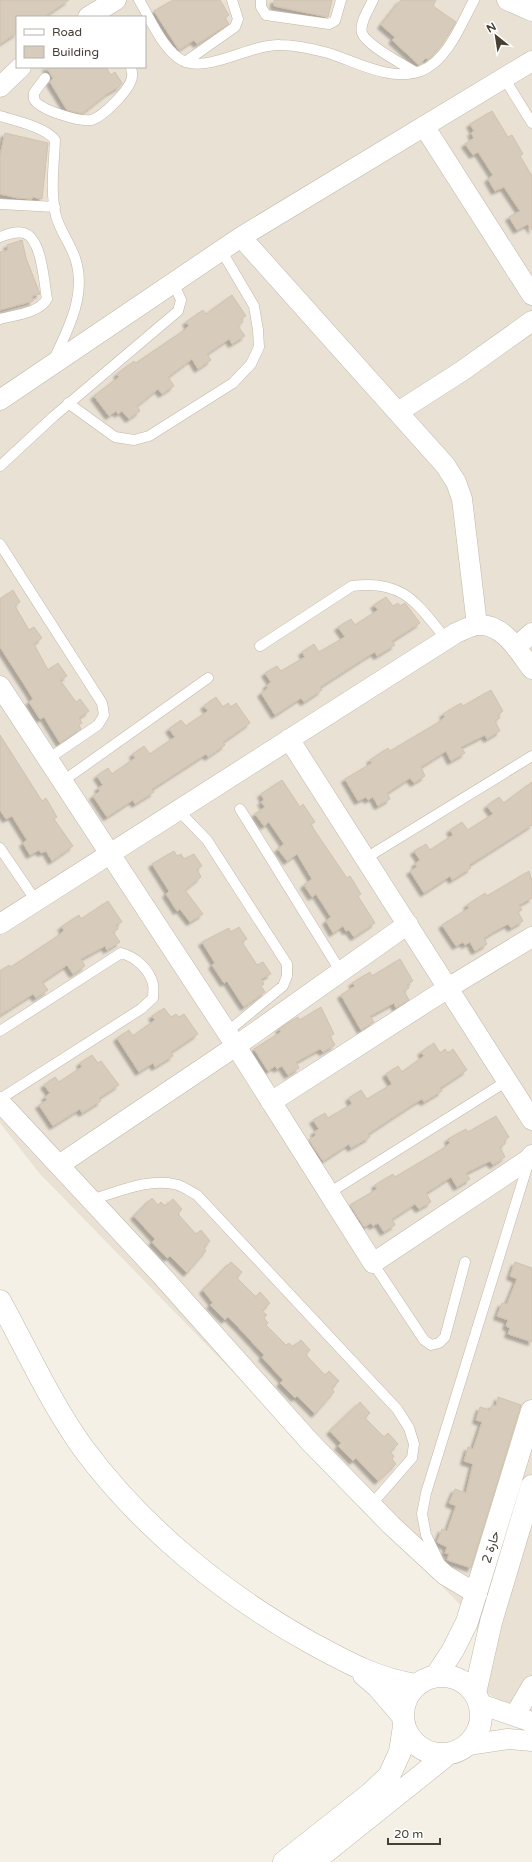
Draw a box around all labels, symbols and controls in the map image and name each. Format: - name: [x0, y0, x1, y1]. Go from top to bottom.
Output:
- legend: [16, 16, 146, 68]
- north arrow: [476, 16, 516, 56]
- text: N: [484, 20, 498, 36]
- text: Road: [52, 25, 82, 39]
- text: Building: [52, 45, 99, 59]
- street label: حارة 2: [479, 1529, 504, 1565]
- scale bar: [388, 1820, 440, 1846]
- text: 20 m: [394, 1827, 423, 1841]

